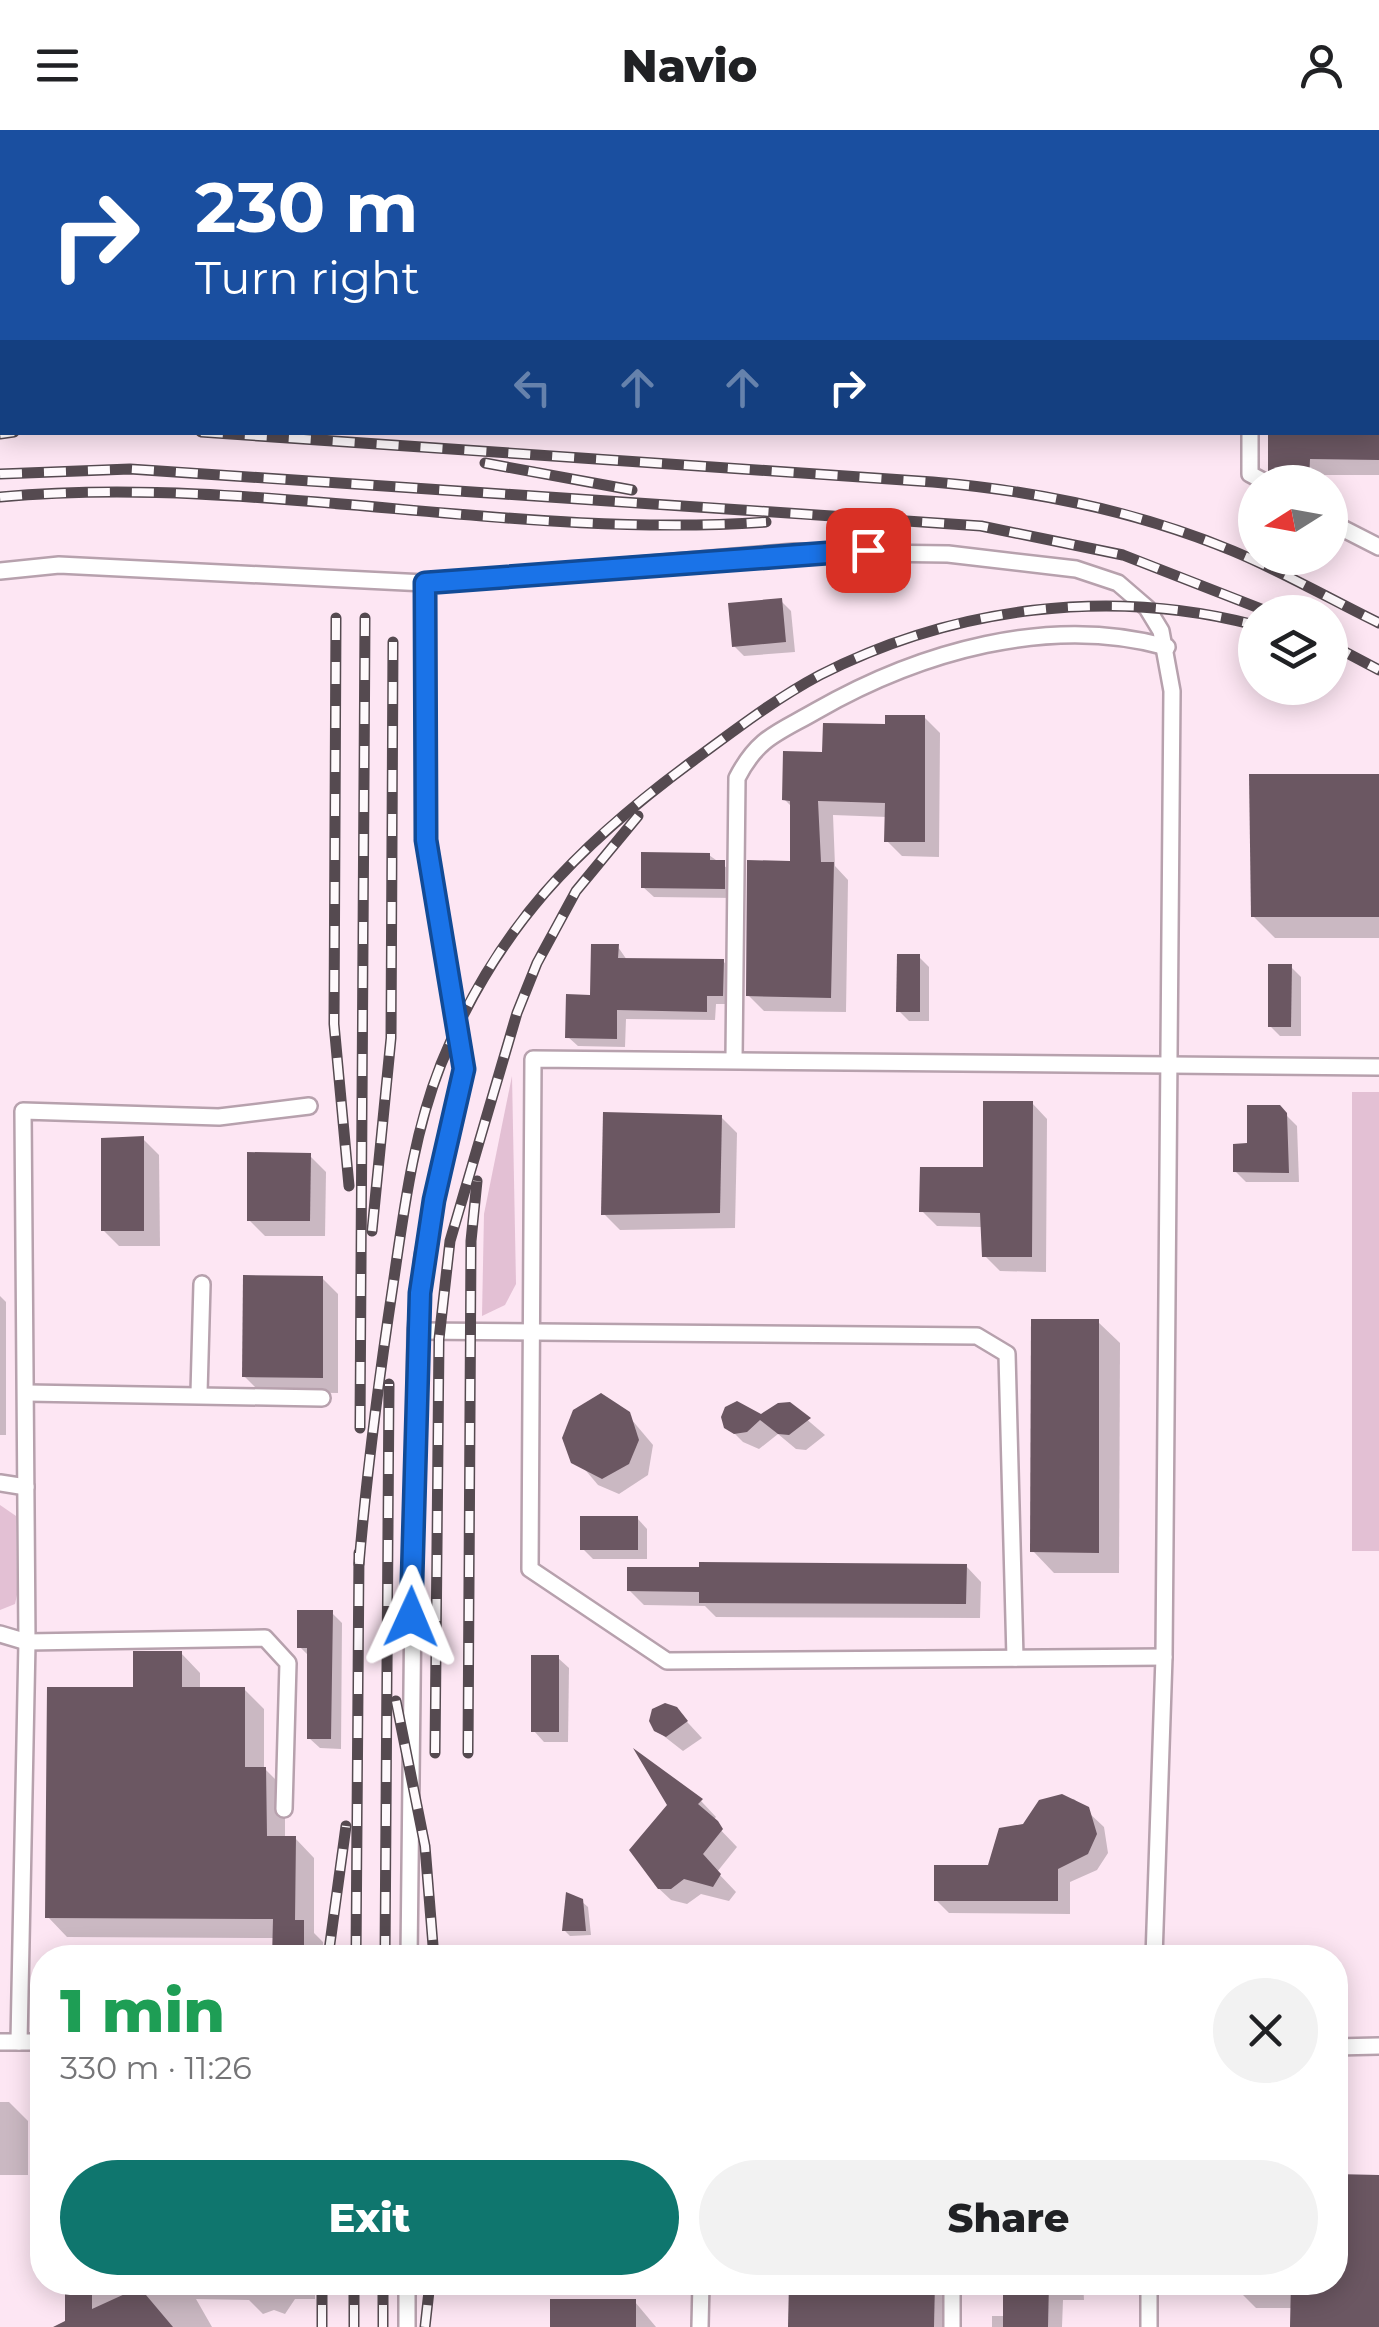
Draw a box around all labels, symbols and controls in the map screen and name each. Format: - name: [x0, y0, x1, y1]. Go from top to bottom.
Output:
- icon: menu: [30, 38, 85, 93]
- text: Navio: [621, 38, 758, 93]
- icon: person: [1294, 38, 1349, 93]
- text: 230 m: [195, 164, 419, 250]
- icon: right: [30, 170, 160, 300]
- text: Turn right: [195, 250, 420, 305]
- icon: left: [505, 360, 560, 415]
- icon: ahead: [610, 360, 665, 415]
- icon: ahead: [715, 360, 770, 415]
- icon: right: [820, 360, 875, 415]
- north arrow: [1238, 465, 1348, 575]
- map controls: [1238, 465, 1348, 705]
- pin: [826, 508, 911, 593]
- icon: arrive: [841, 523, 896, 578]
- button: layers: [1238, 595, 1348, 705]
- position arrow: [359, 1565, 463, 1669]
- text: 1 min: [60, 1974, 225, 2047]
- button: close: [1213, 1978, 1318, 2083]
- text: 330 m · 11:26: [60, 2048, 252, 2087]
- button: Exit: [60, 2160, 679, 2275]
- button: Share: [699, 2160, 1318, 2275]

